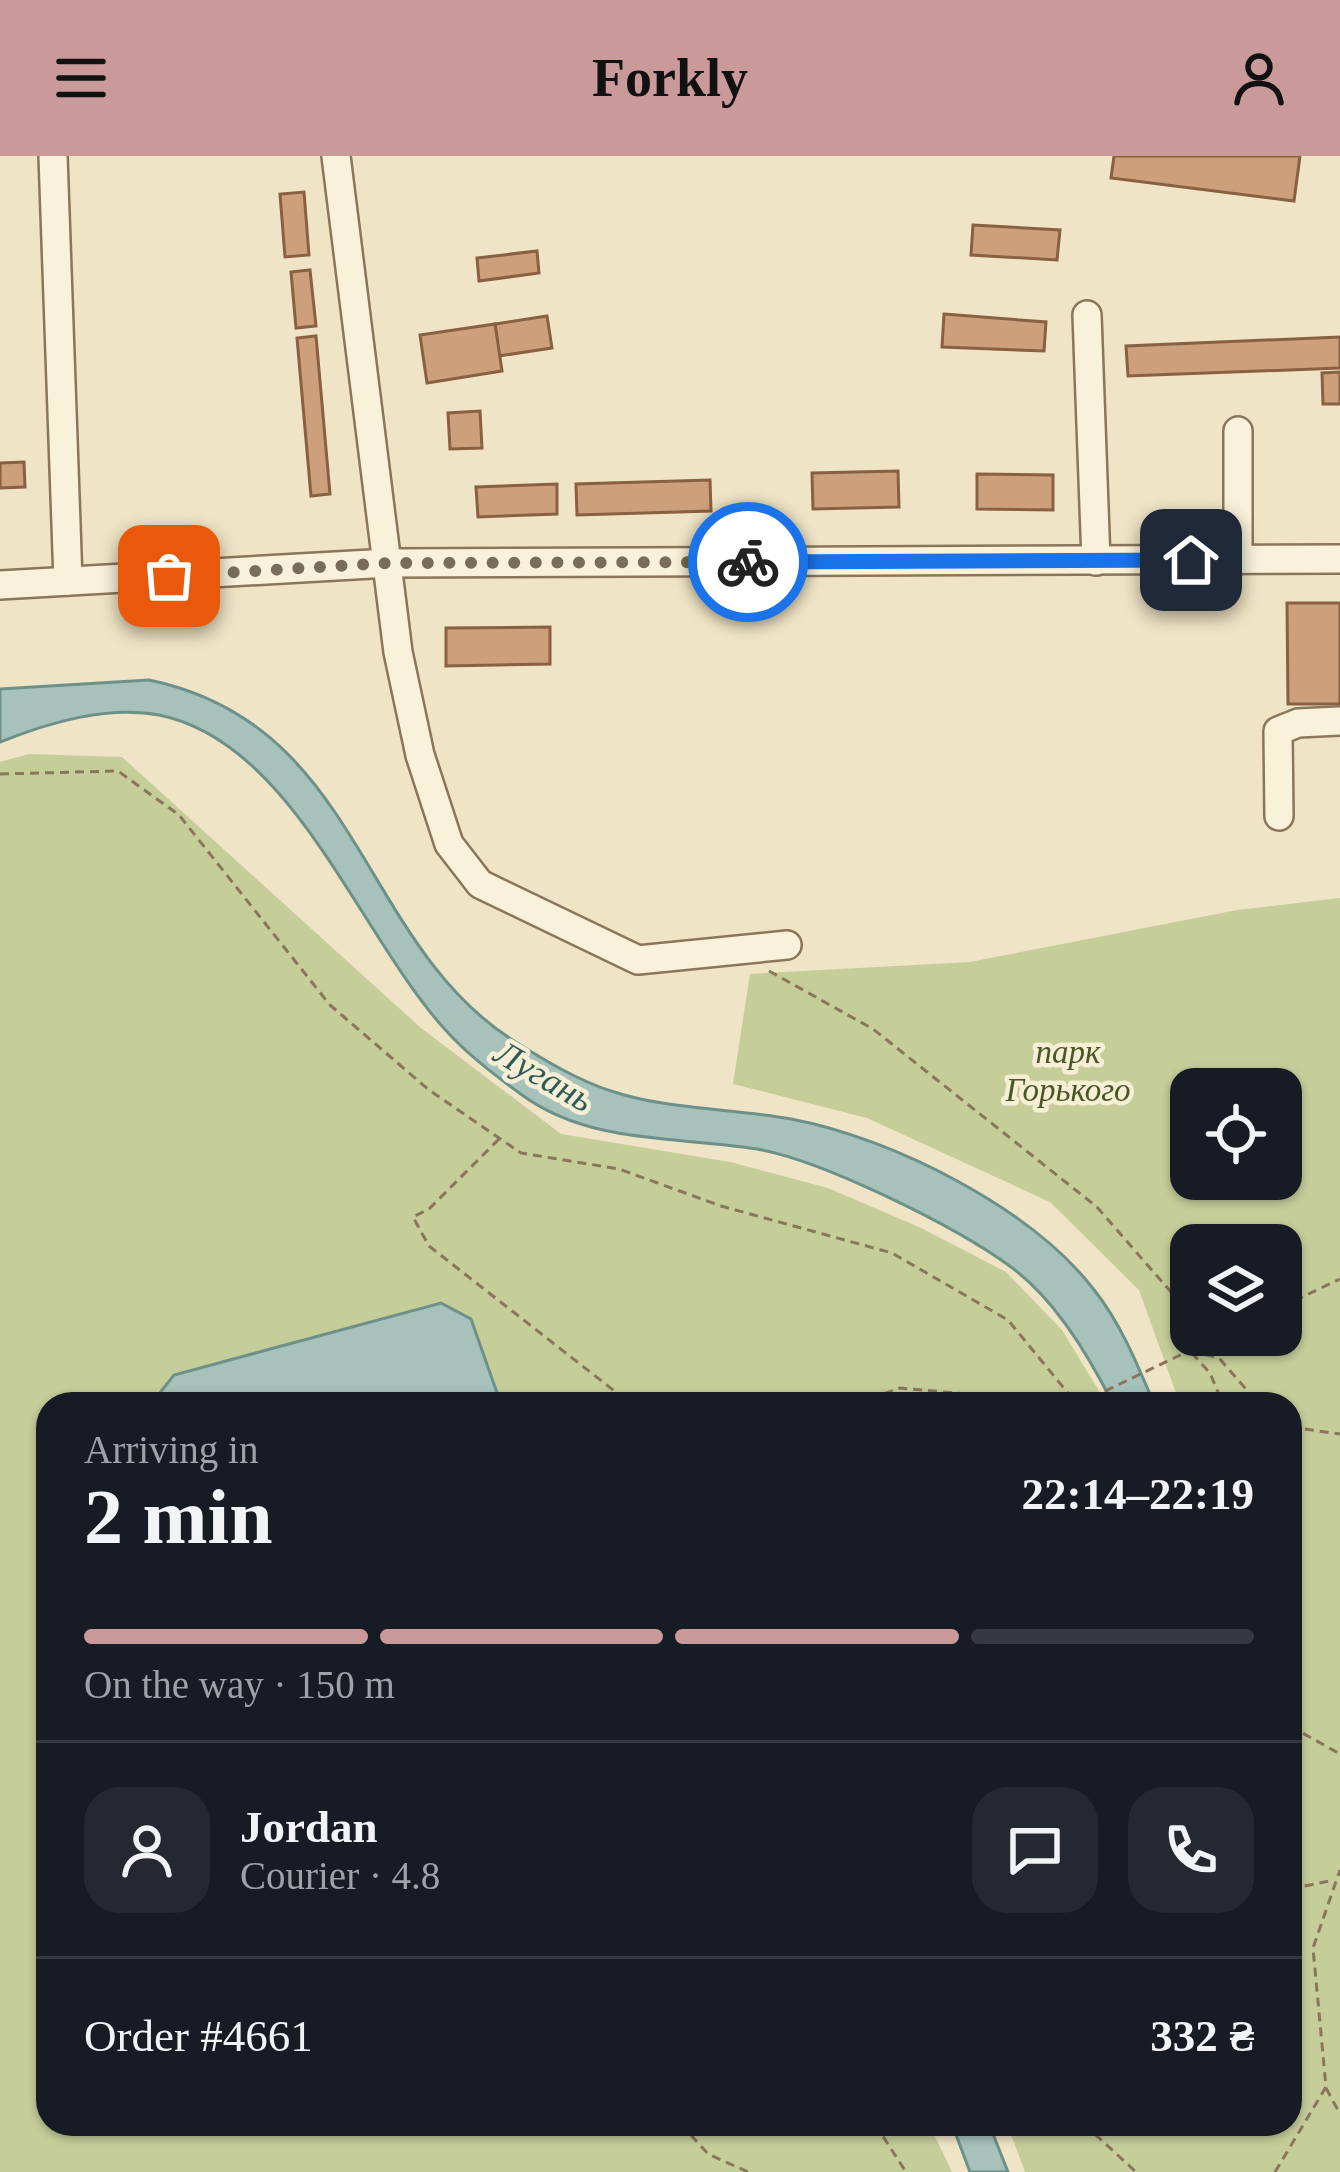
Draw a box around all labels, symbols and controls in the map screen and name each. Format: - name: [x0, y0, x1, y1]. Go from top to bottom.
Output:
- icon: menu: [48, 45, 114, 111]
- icon: person: [1226, 45, 1292, 111]
- text: Forkly: [592, 48, 748, 108]
- courier: [688, 502, 808, 622]
- pin: [1140, 509, 1242, 611]
- pin: [118, 525, 220, 627]
- icon: home: [1158, 527, 1224, 593]
- icon: bike: [715, 529, 781, 595]
- icon: bag: [136, 543, 202, 609]
- water label: Лугань: [487, 1032, 600, 1120]
- park label: парк Горького: [1004, 1034, 1131, 1108]
- map controls: [1170, 1068, 1302, 1356]
- button: locate: [1170, 1068, 1302, 1200]
- button: layers: [1170, 1224, 1302, 1356]
- text: Arriving in: [84, 1428, 258, 1471]
- text: 22:14–22:19: [1022, 1469, 1254, 1519]
- text: 2 min: [84, 1473, 273, 1560]
- text: On the way · 150 m: [84, 1663, 395, 1706]
- button: person: [84, 1787, 210, 1913]
- button: chat: [972, 1787, 1098, 1913]
- button: phone: [1128, 1787, 1254, 1913]
- text: Jordan: [240, 1802, 378, 1852]
- text: Courier · 4.8: [240, 1854, 440, 1897]
- text: Order #4661: [84, 2011, 313, 2061]
- text: 332 ₴: [1150, 2011, 1254, 2061]

